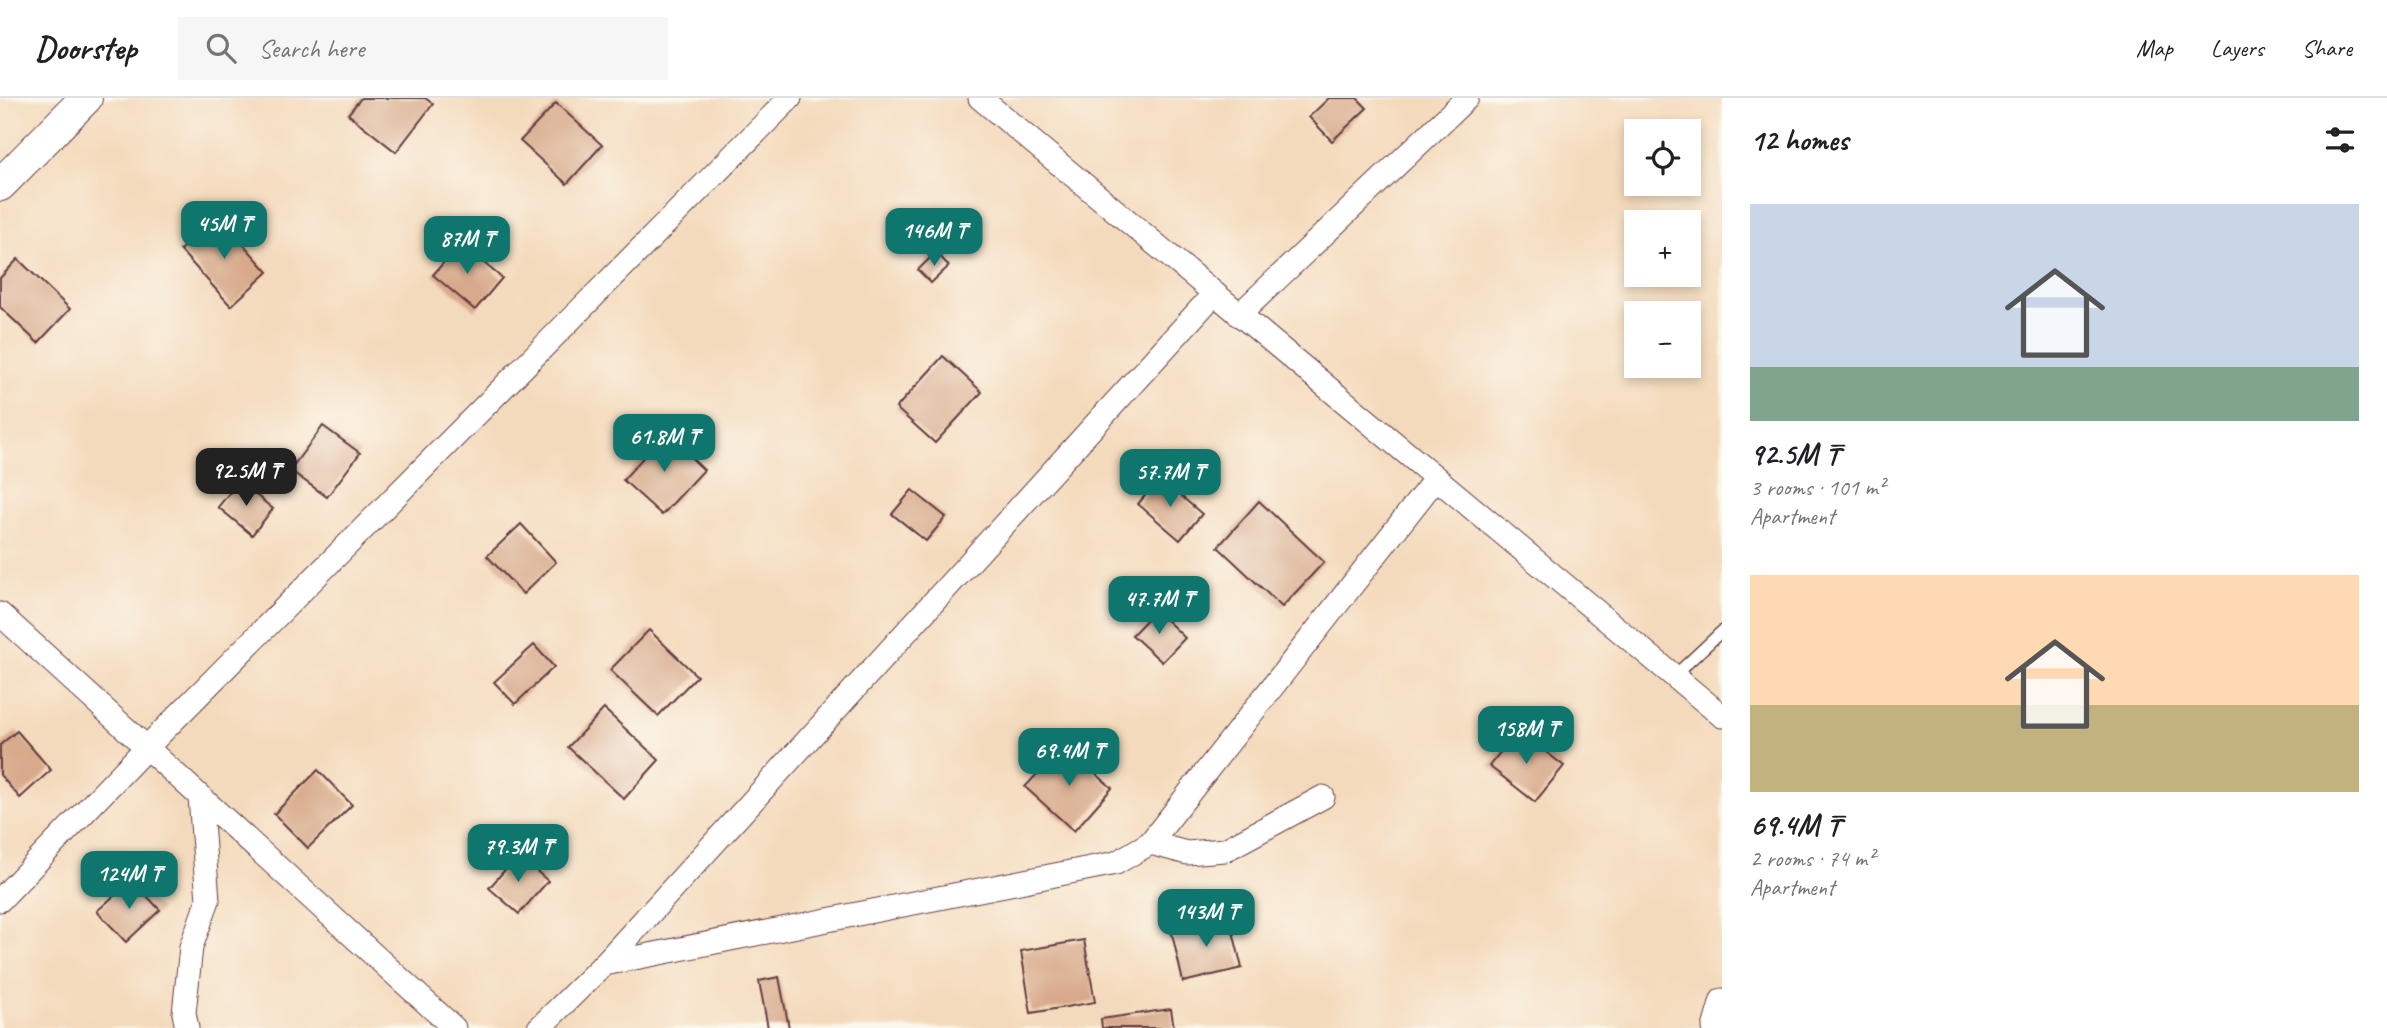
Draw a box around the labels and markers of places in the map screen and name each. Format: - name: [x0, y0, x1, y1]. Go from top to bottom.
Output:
- pin: 45M ₸: [175, 202, 273, 261]
- pin: 146M ₸: [877, 208, 991, 268]
- pin: 87M ₸: [418, 216, 516, 276]
- pin: 61.8M ₸: [599, 414, 729, 474]
- pin: 92.5M ₸: [181, 448, 311, 508]
- pin: 57.7M ₸: [1105, 450, 1235, 509]
- pin: 47.7M ₸: [1094, 576, 1224, 636]
- pin: 158M ₸: [1469, 706, 1583, 766]
- pin: 69.4M ₸: [1004, 728, 1134, 788]
- pin: 79.3M ₸: [453, 824, 583, 884]
- pin: 124M ₸: [72, 852, 186, 911]
- pin: 143M ₸: [1149, 890, 1263, 949]

